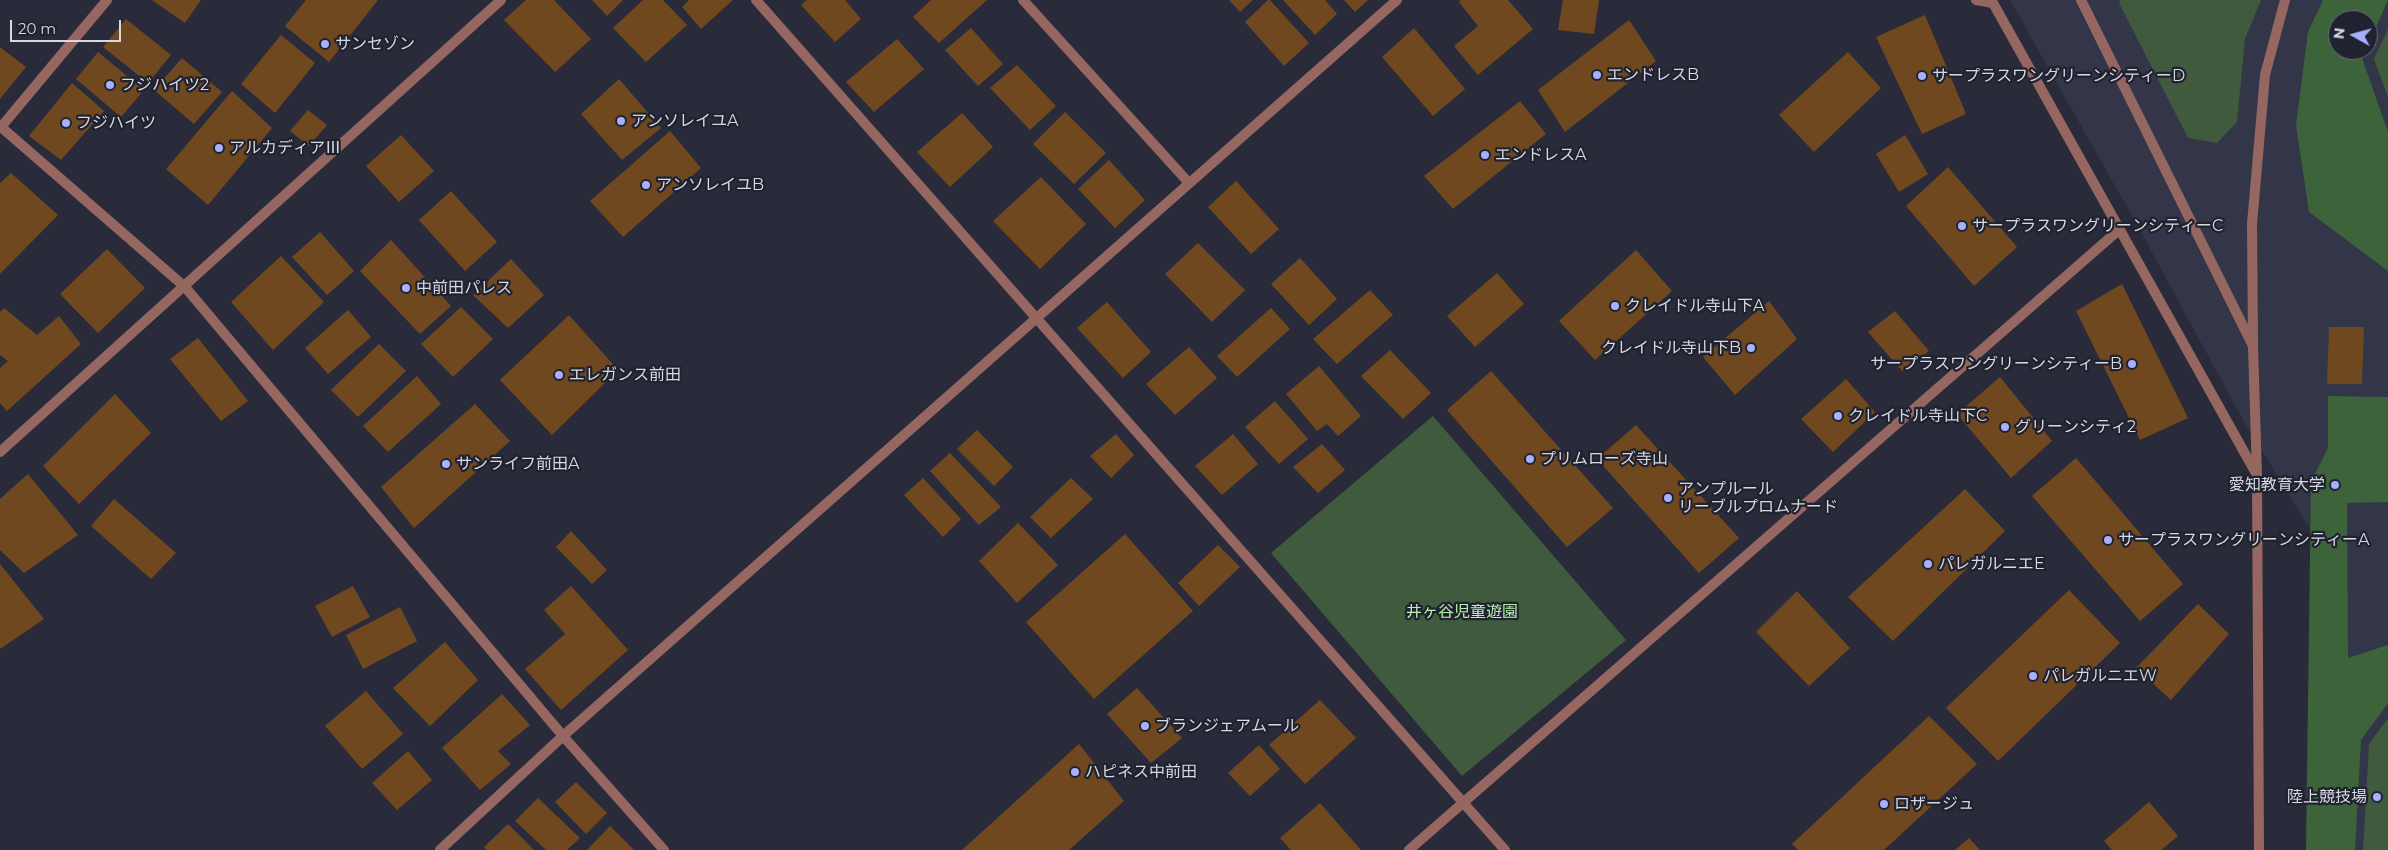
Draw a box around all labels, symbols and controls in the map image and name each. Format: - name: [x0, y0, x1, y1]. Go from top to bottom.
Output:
- scale bar: [12, 10, 124, 42]
- north arrow: [2328, 10, 2378, 60]
- text: 20 m: [18, 19, 56, 38]
- text: N: [2329, 27, 2349, 40]
- place label: サンセゾン: [335, 34, 415, 54]
- marker: サンセゾン: [319, 38, 331, 50]
- place label: エンドレスB: [1607, 65, 1699, 85]
- place label: サープラスワングリーンシティーD: [1932, 66, 2185, 86]
- marker: エンドレスB: [1591, 69, 1603, 81]
- marker: サープラスワングリーンシティーD: [1916, 70, 1928, 82]
- place label: フジハイツ2: [120, 75, 209, 95]
- marker: フジハイツ2: [104, 79, 116, 91]
- place label: アンソレイユA: [631, 111, 738, 131]
- place label: フジハイツ: [76, 113, 156, 133]
- marker: アンソレイユA: [615, 115, 627, 127]
- marker: フジハイツ: [60, 117, 72, 129]
- place label: アルカディアⅢ: [229, 138, 341, 158]
- marker: アルカディアⅢ: [213, 142, 225, 154]
- place label: エンドレスA: [1495, 145, 1586, 165]
- marker: エンドレスA: [1479, 149, 1491, 161]
- place label: アンソレイユB: [656, 175, 764, 195]
- marker: アンソレイユB: [640, 179, 652, 191]
- place label: サープラスワングリーンシティーC: [1972, 216, 2223, 236]
- marker: サープラスワングリーンシティーC: [1956, 220, 1968, 232]
- place label: 中前田パレス: [416, 278, 512, 298]
- marker: 中前田パレス: [400, 282, 412, 294]
- place label: クレイドル寺山下A: [1625, 296, 1764, 316]
- marker: クレイドル寺山下A: [1609, 300, 1621, 312]
- place label: クレイドル寺山下B: [1601, 338, 1741, 358]
- marker: クレイドル寺山下B: [1745, 342, 1757, 354]
- place label: サープラスワングリーンシティーB: [1870, 354, 2122, 374]
- marker: サープラスワングリーンシティーB: [2126, 358, 2138, 370]
- place label: エレガンス前田: [569, 365, 681, 385]
- marker: エレガンス前田: [553, 369, 565, 381]
- place label: クレイドル寺山下C: [1848, 406, 1987, 426]
- marker: クレイドル寺山下C: [1832, 410, 1844, 422]
- place label: グリーンシティ2: [2015, 417, 2136, 437]
- marker: グリーンシティ2: [1999, 421, 2011, 433]
- place label: プリムローズ寺山: [1540, 449, 1668, 469]
- marker: プリムローズ寺山: [1524, 453, 1536, 465]
- place label: サンライフ前田A: [456, 454, 579, 474]
- marker: サンライフ前田A: [440, 458, 452, 470]
- place label: 愛知教育大学: [2229, 475, 2325, 495]
- place label: アンプルール リーブルプロムナード: [1678, 479, 1838, 517]
- marker: 愛知教育大学: [2329, 479, 2341, 491]
- marker: アンプルール リーブルプロムナード: [1662, 492, 1674, 504]
- place label: サープラスワングリーンシティーA: [2118, 530, 2369, 550]
- marker: サープラスワングリーンシティーA: [2102, 534, 2114, 546]
- place label: パレガルニエE: [1938, 554, 2045, 574]
- marker: パレガルニエE: [1922, 558, 1934, 570]
- park label: 井ヶ谷児童遊園: [1406, 602, 1518, 622]
- place label: パレガルニエW: [2043, 666, 2157, 686]
- marker: パレガルニエW: [2027, 670, 2039, 682]
- place label: ブランジェアムール: [1155, 716, 1299, 736]
- marker: ブランジェアムール: [1139, 720, 1151, 732]
- place label: ハピネス中前田: [1085, 762, 1197, 782]
- marker: ハピネス中前田: [1069, 766, 1081, 778]
- place label: 陸上競技場: [2287, 787, 2367, 807]
- marker: 陸上競技場: [2371, 791, 2383, 803]
- place label: ロザージュ: [1894, 794, 1974, 814]
- marker: ロザージュ: [1878, 798, 1890, 810]

